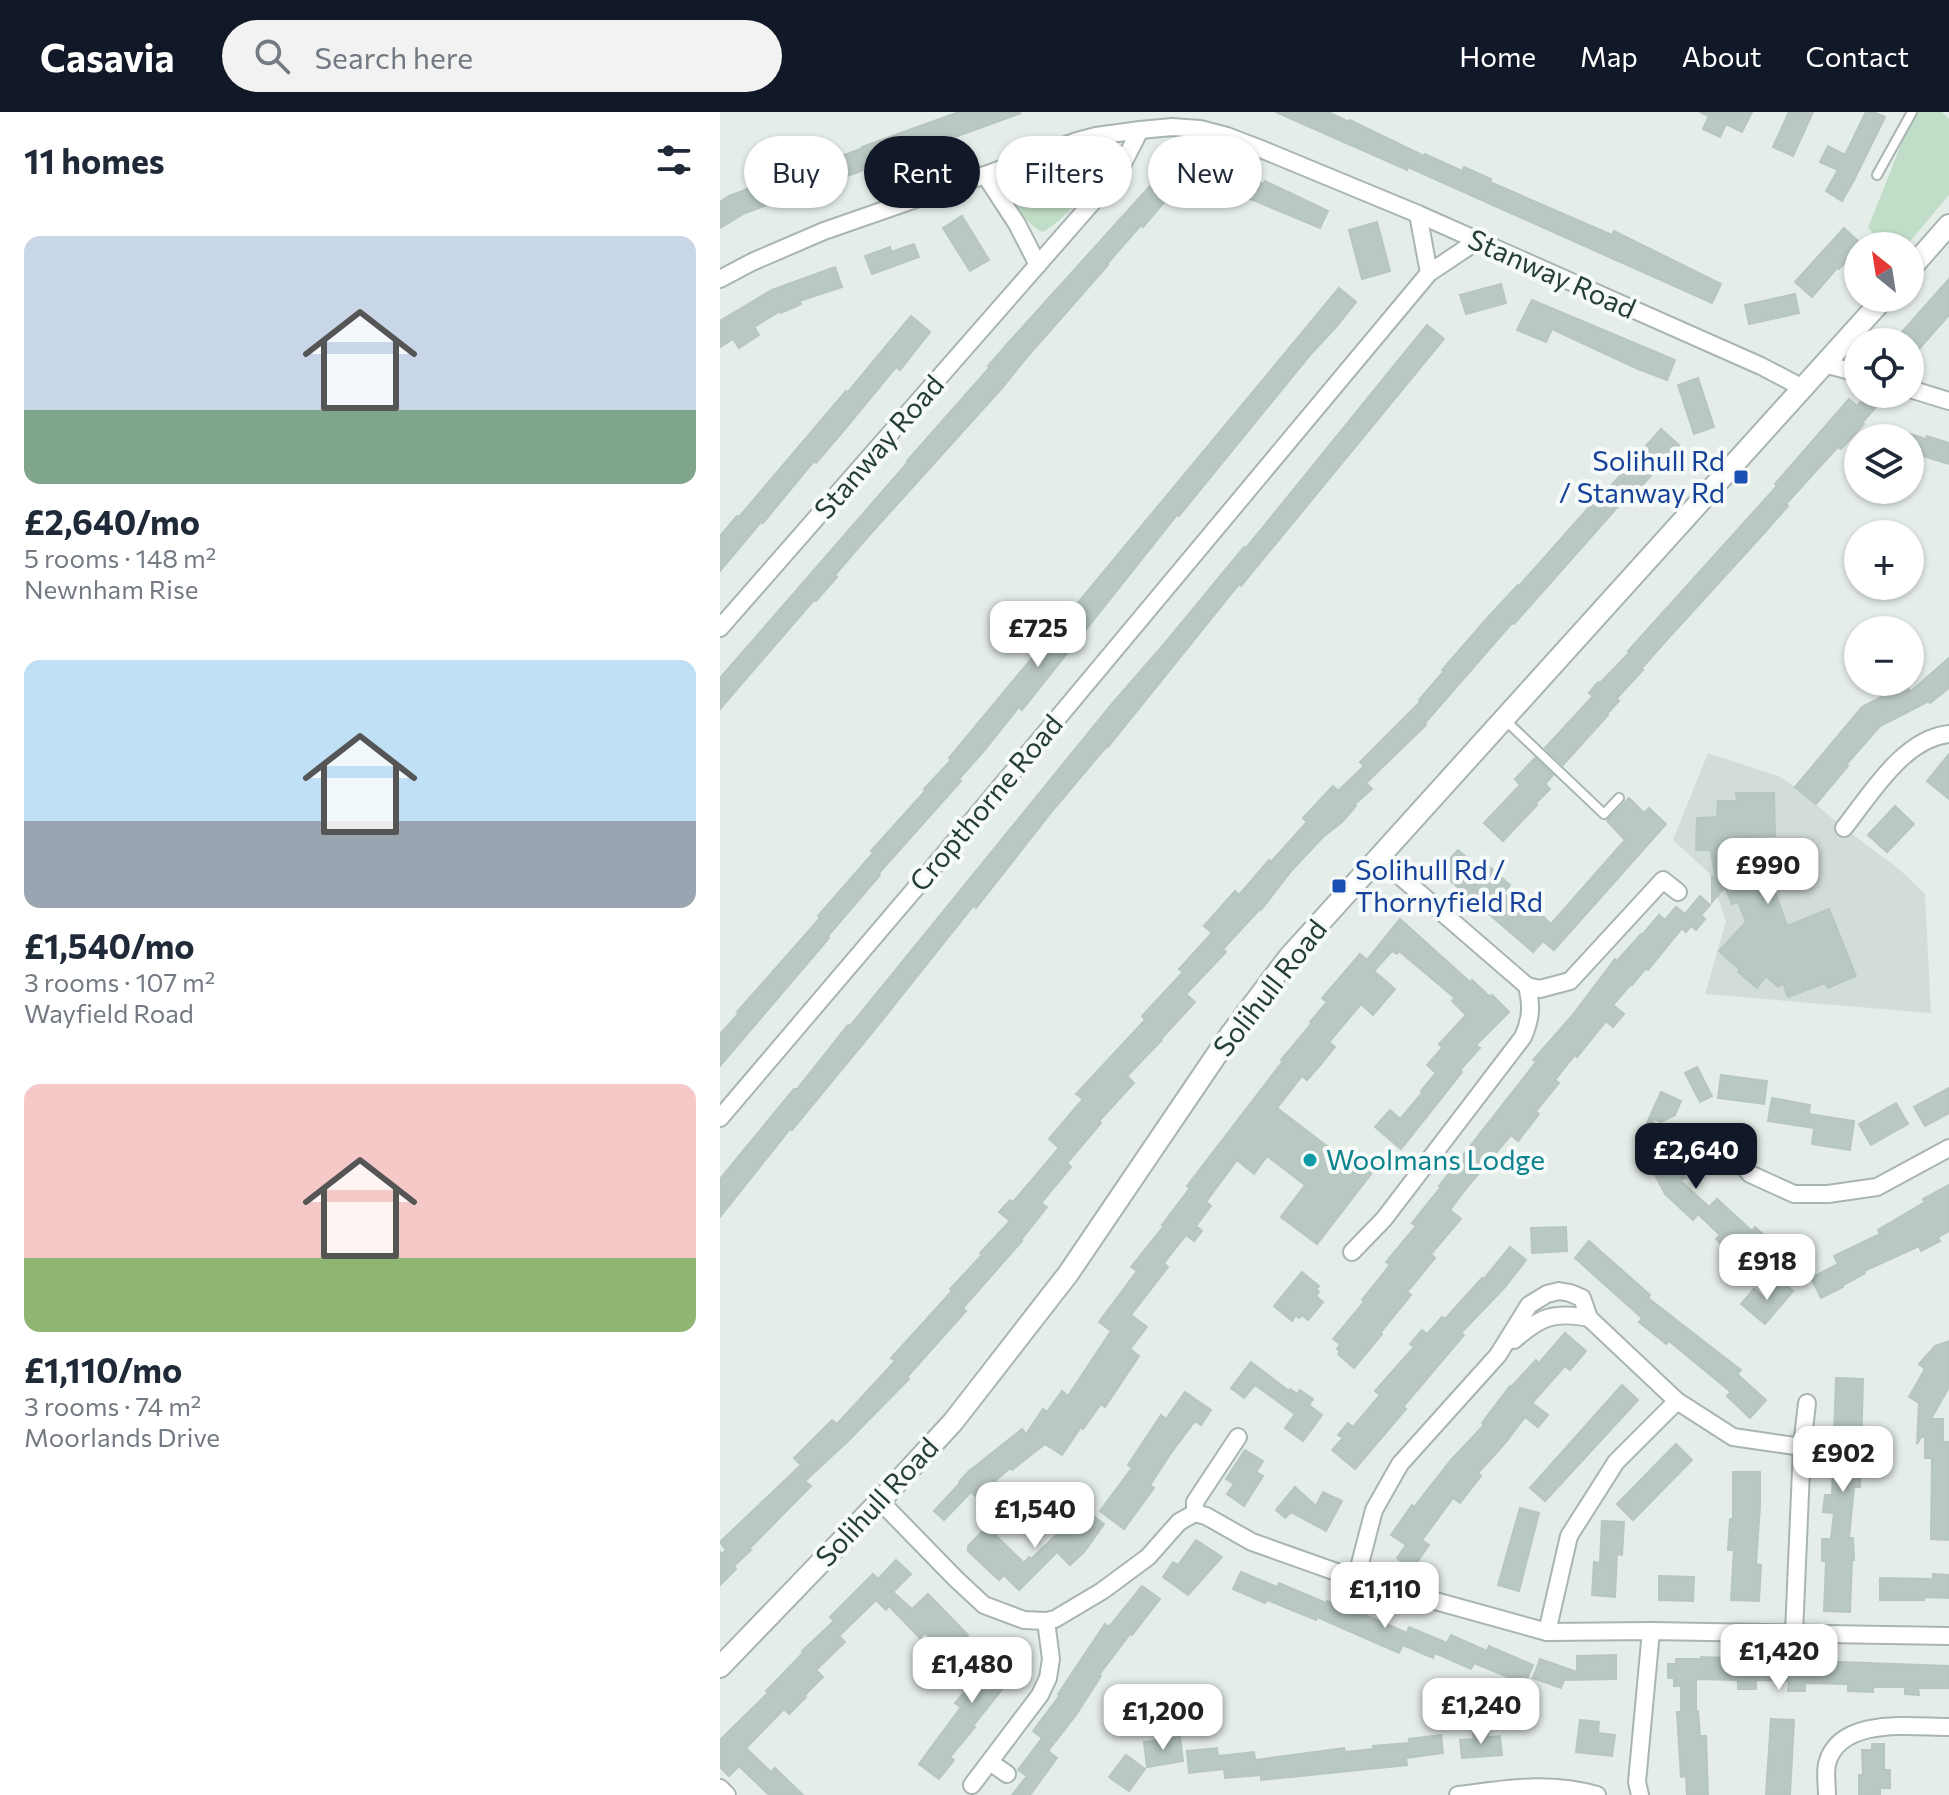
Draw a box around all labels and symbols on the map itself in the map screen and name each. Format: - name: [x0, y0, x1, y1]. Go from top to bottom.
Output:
- street label: Stanway Road: [1463, 221, 1641, 325]
- north arrow: [1844, 232, 1924, 312]
- street label: Stanway Road: [806, 367, 950, 525]
- place label: Solihull Rd / Stanway Rd: [1559, 443, 1725, 509]
- marker: Solihull Rd / Stanway Rd: [1732, 468, 1750, 486]
- pin: £725: [991, 601, 1085, 669]
- street label: Cropthorne Road: [902, 707, 1069, 898]
- pin: £990: [1721, 838, 1815, 906]
- place label: Solihull Rd / Thornyfield Rd: [1355, 852, 1543, 918]
- marker: Solihull Rd / Thornyfield Rd: [1330, 877, 1348, 895]
- street label: Solihull Road: [1205, 912, 1333, 1063]
- pin: £2,640: [1631, 1123, 1761, 1191]
- place label: Woolmans Lodge: [1326, 1142, 1545, 1176]
- marker: Woolmans Lodge: [1301, 1151, 1319, 1169]
- pin: £918: [1720, 1234, 1814, 1302]
- pin: £902: [1796, 1426, 1890, 1494]
- street label: Solihull Road: [808, 1430, 945, 1573]
- pin: £1,540: [970, 1482, 1100, 1550]
- pin: £1,110: [1320, 1562, 1450, 1630]
- pin: £1,420: [1714, 1624, 1844, 1692]
- pin: £1,480: [907, 1637, 1037, 1705]
- pin: £1,240: [1416, 1678, 1546, 1746]
- pin: £1,200: [1098, 1684, 1228, 1752]

